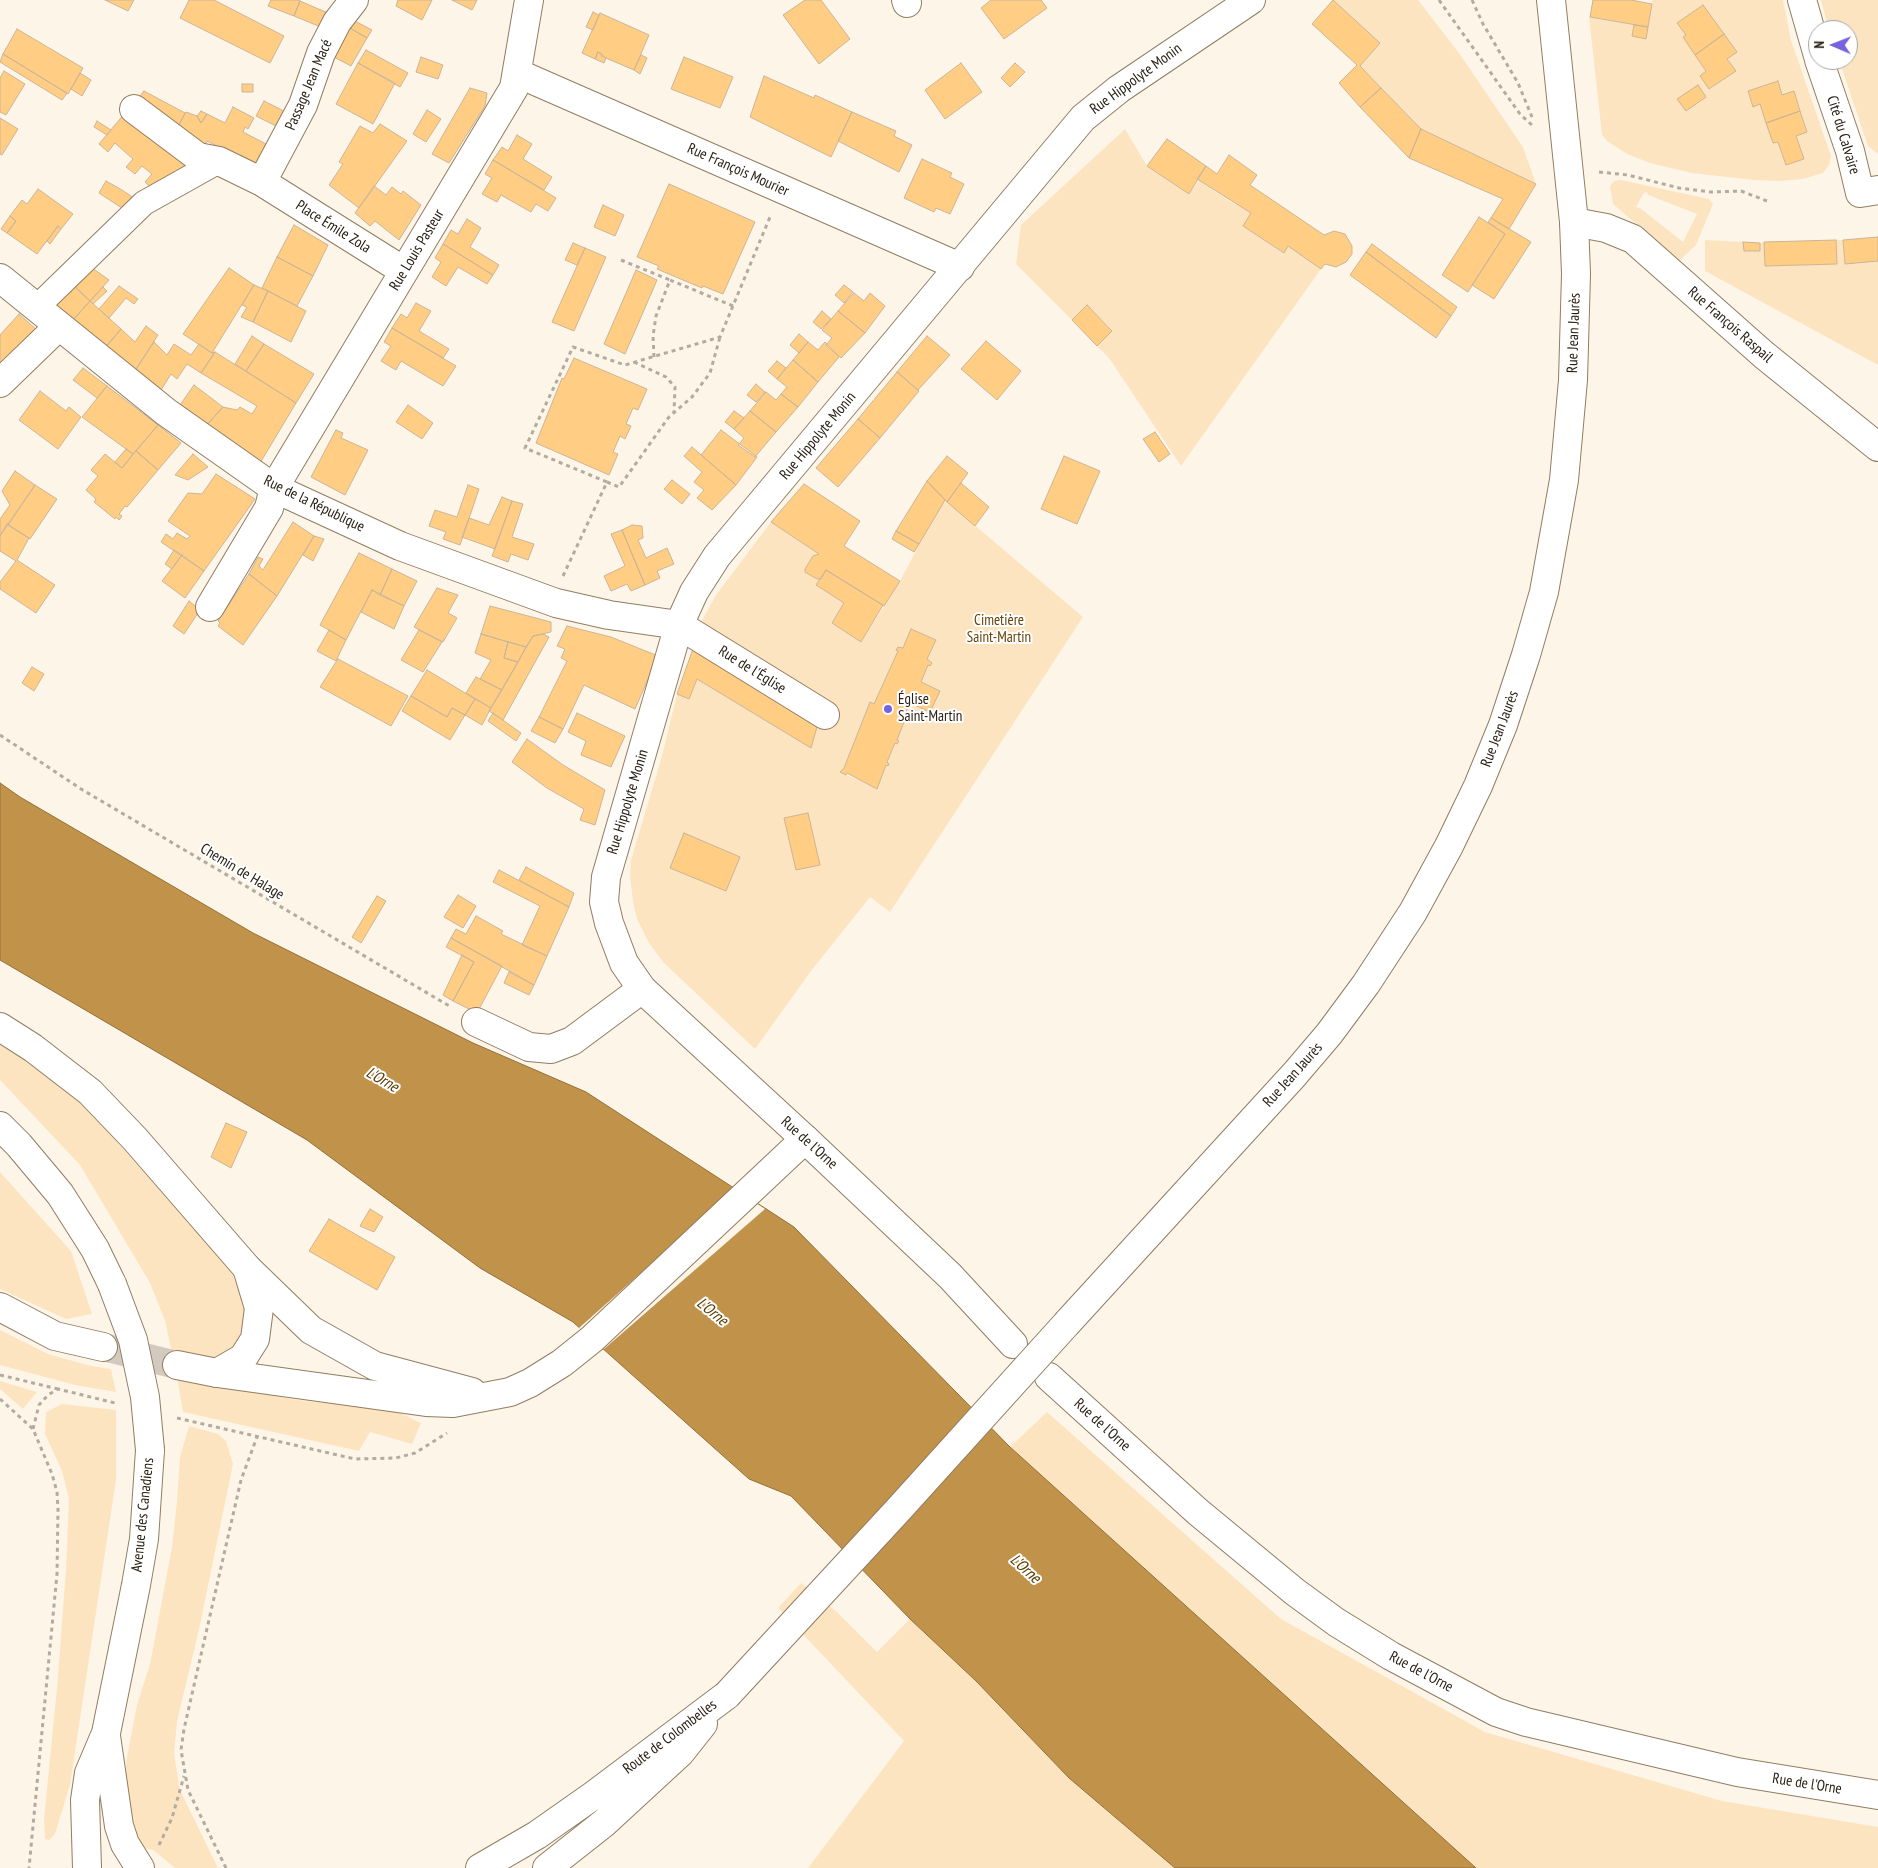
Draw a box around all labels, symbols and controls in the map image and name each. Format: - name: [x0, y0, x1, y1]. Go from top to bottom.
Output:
- north arrow: [1808, 20, 1858, 70]
- street label: Passage Jean Macé: [282, 37, 336, 133]
- street label: Rue Hippolyte Monin: [1087, 40, 1185, 118]
- text: N: [1810, 41, 1828, 49]
- street label: Cité du Calvaire: [1823, 94, 1863, 176]
- street label: Rue François Mourier: [684, 140, 792, 200]
- street label: Place Émile Zola: [292, 197, 374, 257]
- street label: Rue Louis Pasteur: [386, 206, 448, 294]
- street label: Rue François Raspail: [1684, 283, 1776, 367]
- street label: Rue Jean Jaurès: [1564, 293, 1584, 373]
- street label: Rue Hippolyte Monin: [776, 389, 860, 483]
- street label: Rue de la République: [261, 472, 367, 536]
- park label: Cimetière Saint-Martin: [967, 612, 1031, 647]
- street label: Rue de l'Église: [715, 642, 789, 698]
- street label: Rue Jean Jaurès: [1477, 688, 1523, 770]
- place label: Église Saint-Martin: [898, 691, 962, 726]
- marker: Église Saint-Martin: [882, 703, 894, 715]
- street label: Rue Hippolyte Monin: [603, 747, 653, 857]
- street label: Chemin de Halage: [197, 840, 287, 904]
- street label: Rue Jean Jaurès: [1259, 1039, 1327, 1111]
- water label: L'Orne: [362, 1063, 402, 1097]
- street label: Rue de l'Orne: [777, 1113, 841, 1173]
- water label: L'Orne: [693, 1294, 731, 1330]
- street label: Rue de l'Orne: [1070, 1395, 1134, 1455]
- street label: Avenue des Canadiens: [128, 1457, 158, 1573]
- water label: L'Orne: [1006, 1550, 1044, 1588]
- street label: Rue de l'Orne: [1386, 1648, 1456, 1696]
- street label: Route de Colombelles: [620, 1696, 720, 1778]
- street label: Rue de l'Orne: [1771, 1770, 1843, 1798]

